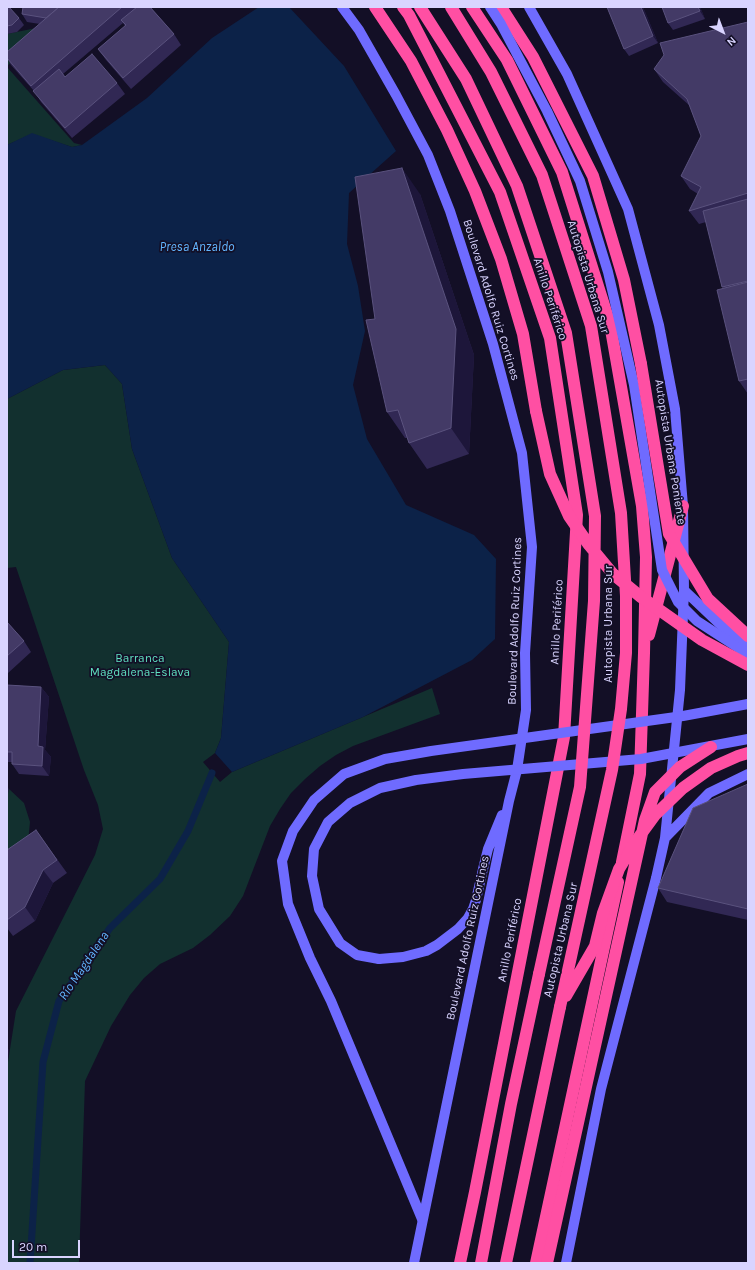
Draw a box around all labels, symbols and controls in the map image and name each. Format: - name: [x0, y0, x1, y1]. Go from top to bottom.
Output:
- north arrow: [703, 12, 743, 52]
- text: N: [724, 34, 739, 49]
- street label: Boulevard Adolfo Ruiz Cortines: [460, 218, 522, 382]
- street label: Autopista Urbana Sur: [564, 219, 612, 335]
- water label: Presa Anzaldo: [160, 239, 234, 255]
- street label: Anillo Periférico: [530, 256, 570, 342]
- street label: Autopista Urbana Poniente: [651, 378, 689, 526]
- street label: Boulevard Adolfo Ruiz Cortines: [505, 537, 525, 705]
- street label: Autopista Urbana Sur: [602, 565, 616, 683]
- street label: Anillo Periférico: [548, 579, 566, 665]
- park label: Barranca Magdalena-Eslava: [90, 652, 190, 680]
- street label: Boulevard Adolfo Ruiz Cortines: [443, 854, 493, 1022]
- street label: Autopista Urbana Sur: [541, 881, 581, 999]
- street label: Anillo Periférico: [495, 897, 525, 983]
- water label: Río Magdalena: [55, 929, 113, 1003]
- scale bar: [14, 1232, 82, 1258]
- text: 20 m: [19, 1240, 47, 1254]

